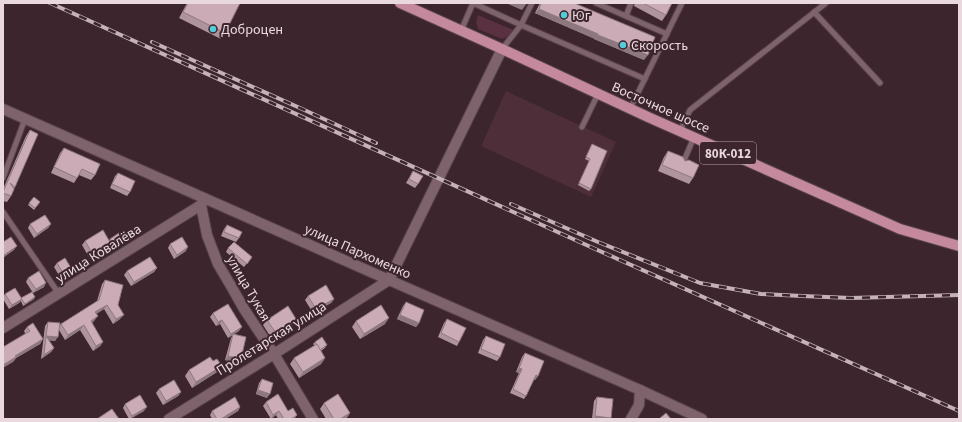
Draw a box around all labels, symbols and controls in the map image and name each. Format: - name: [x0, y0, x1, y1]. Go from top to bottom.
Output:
- place label: Юг: [572, 6, 591, 26]
- marker: Юг: [559, 10, 569, 20]
- place label: Доброцен: [221, 20, 283, 40]
- marker: Доброцен: [208, 24, 218, 34]
- place label: Скорость: [631, 36, 688, 56]
- marker: Скорость: [618, 40, 628, 50]
- street label: Восточное шоссе: [608, 77, 713, 139]
- road number: 80К-012: [700, 142, 756, 164]
- street label: улица Ковалёва: [52, 219, 145, 288]
- street label: улица Пархоменко: [301, 219, 414, 284]
- street label: улица Тукая: [221, 251, 275, 326]
- street label: Пролетарская улица: [213, 297, 330, 381]

